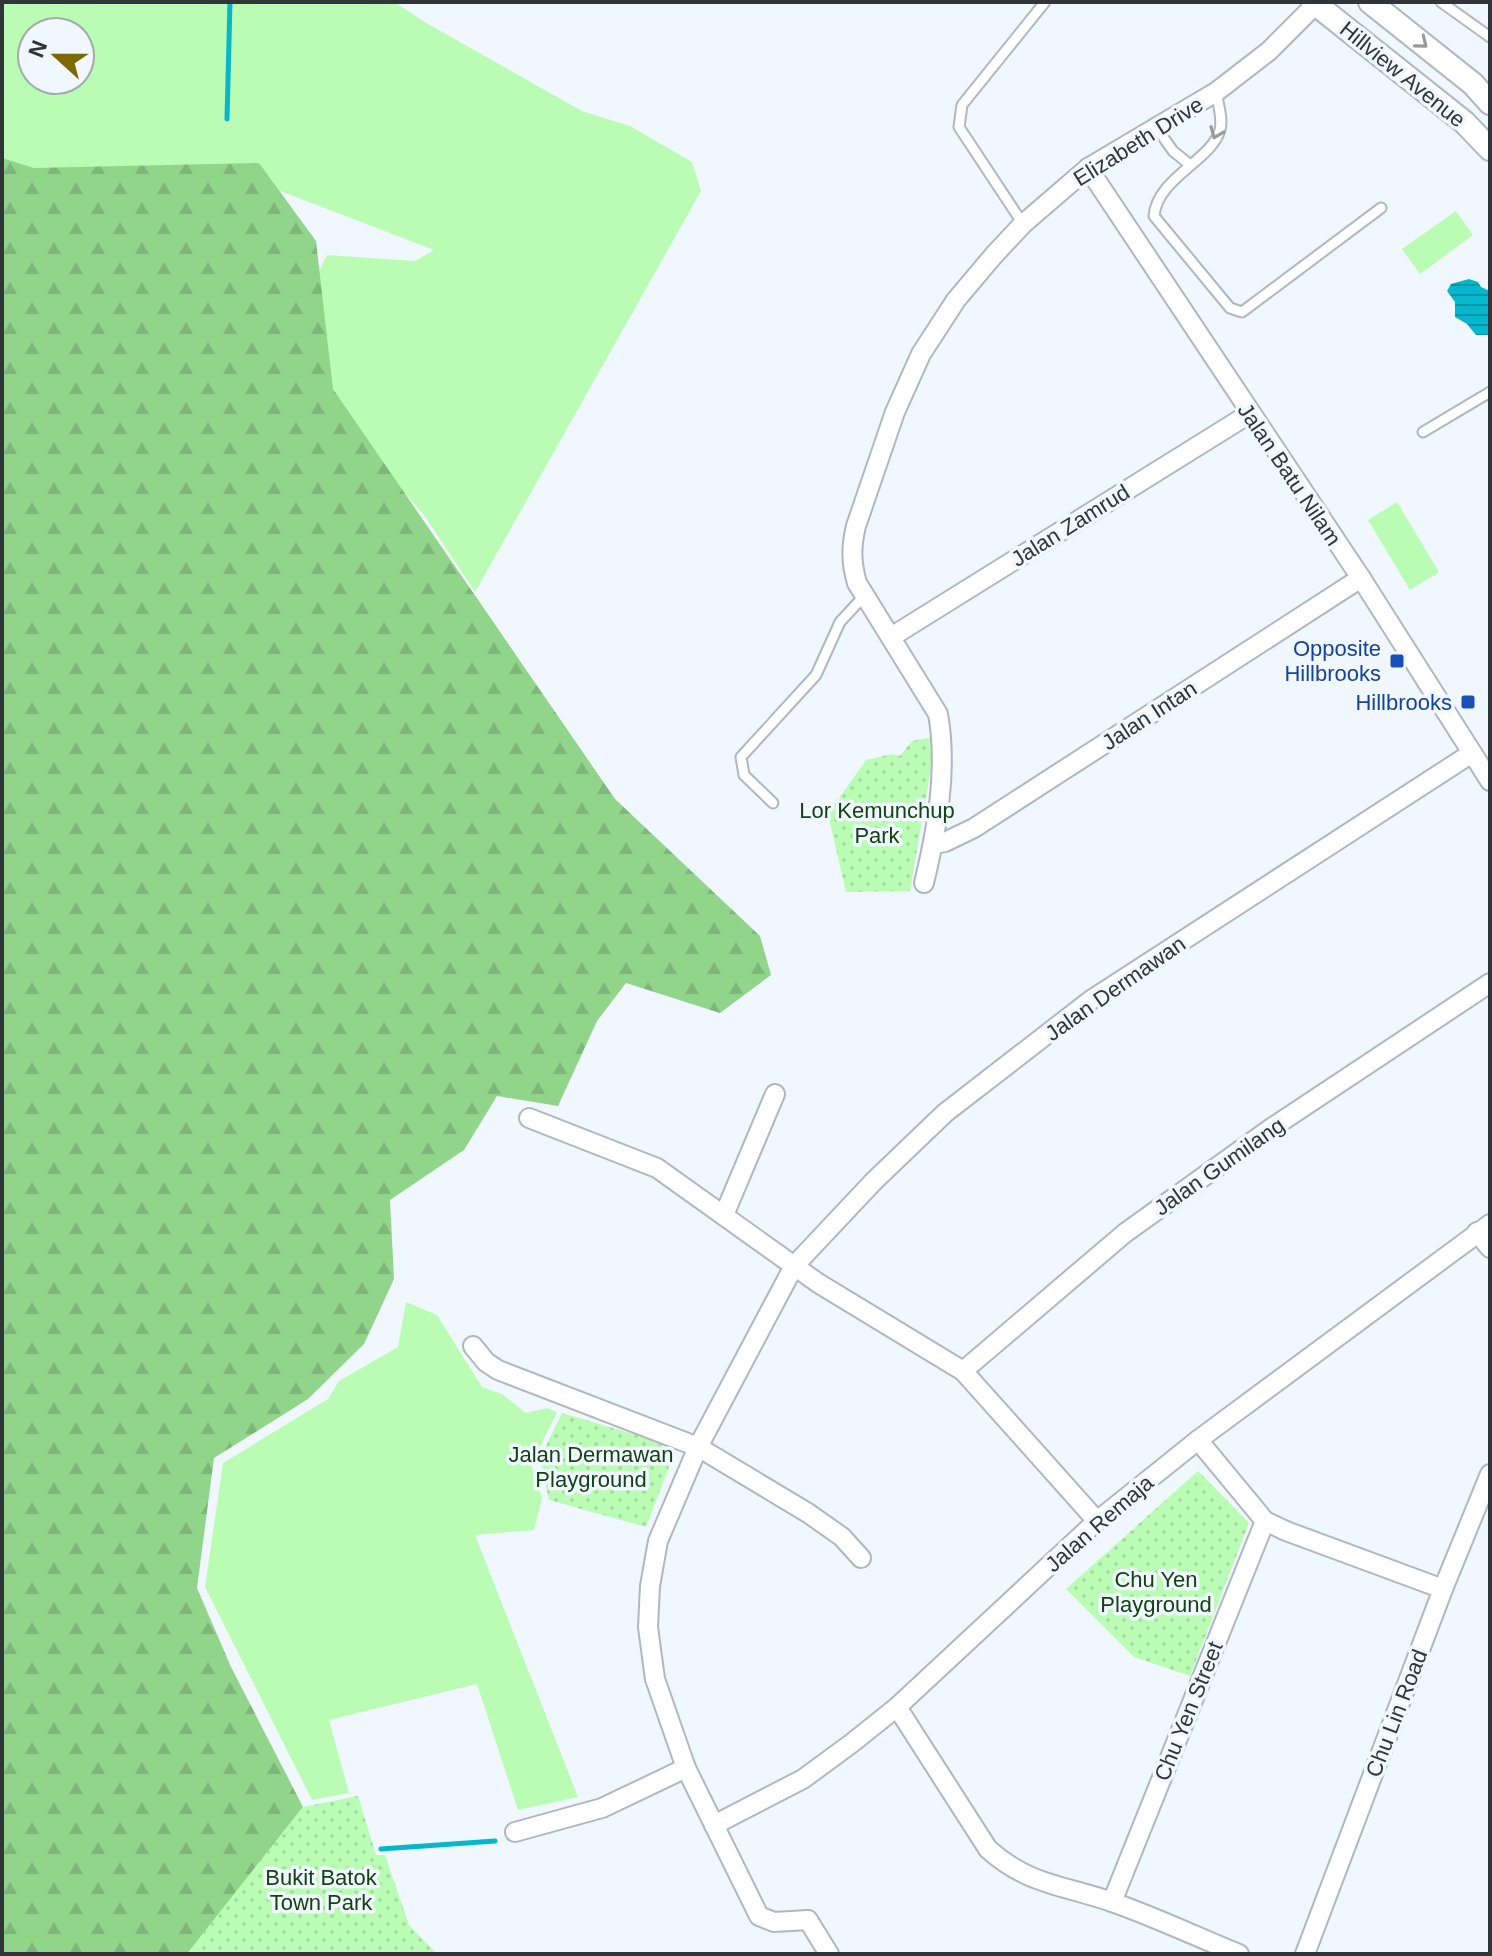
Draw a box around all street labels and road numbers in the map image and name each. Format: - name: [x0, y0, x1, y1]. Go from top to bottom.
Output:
- street label: Hillview Avenue: [1335, 16, 1470, 132]
- street label: Elizabeth Drive: [1069, 92, 1208, 191]
- street label: Jalan Batu Nilam: [1233, 398, 1346, 550]
- street label: Jalan Zamrud: [1007, 479, 1134, 572]
- street label: Jalan Intan: [1097, 676, 1201, 755]
- street label: Jalan Dermawan: [1041, 931, 1190, 1046]
- street label: Jalan Gumilang: [1150, 1112, 1289, 1220]
- street label: Jalan Remaja: [1040, 1469, 1159, 1577]
- street label: Chu Yen Street: [1149, 1638, 1228, 1784]
- street label: Chu Lin Road: [1361, 1646, 1432, 1780]

